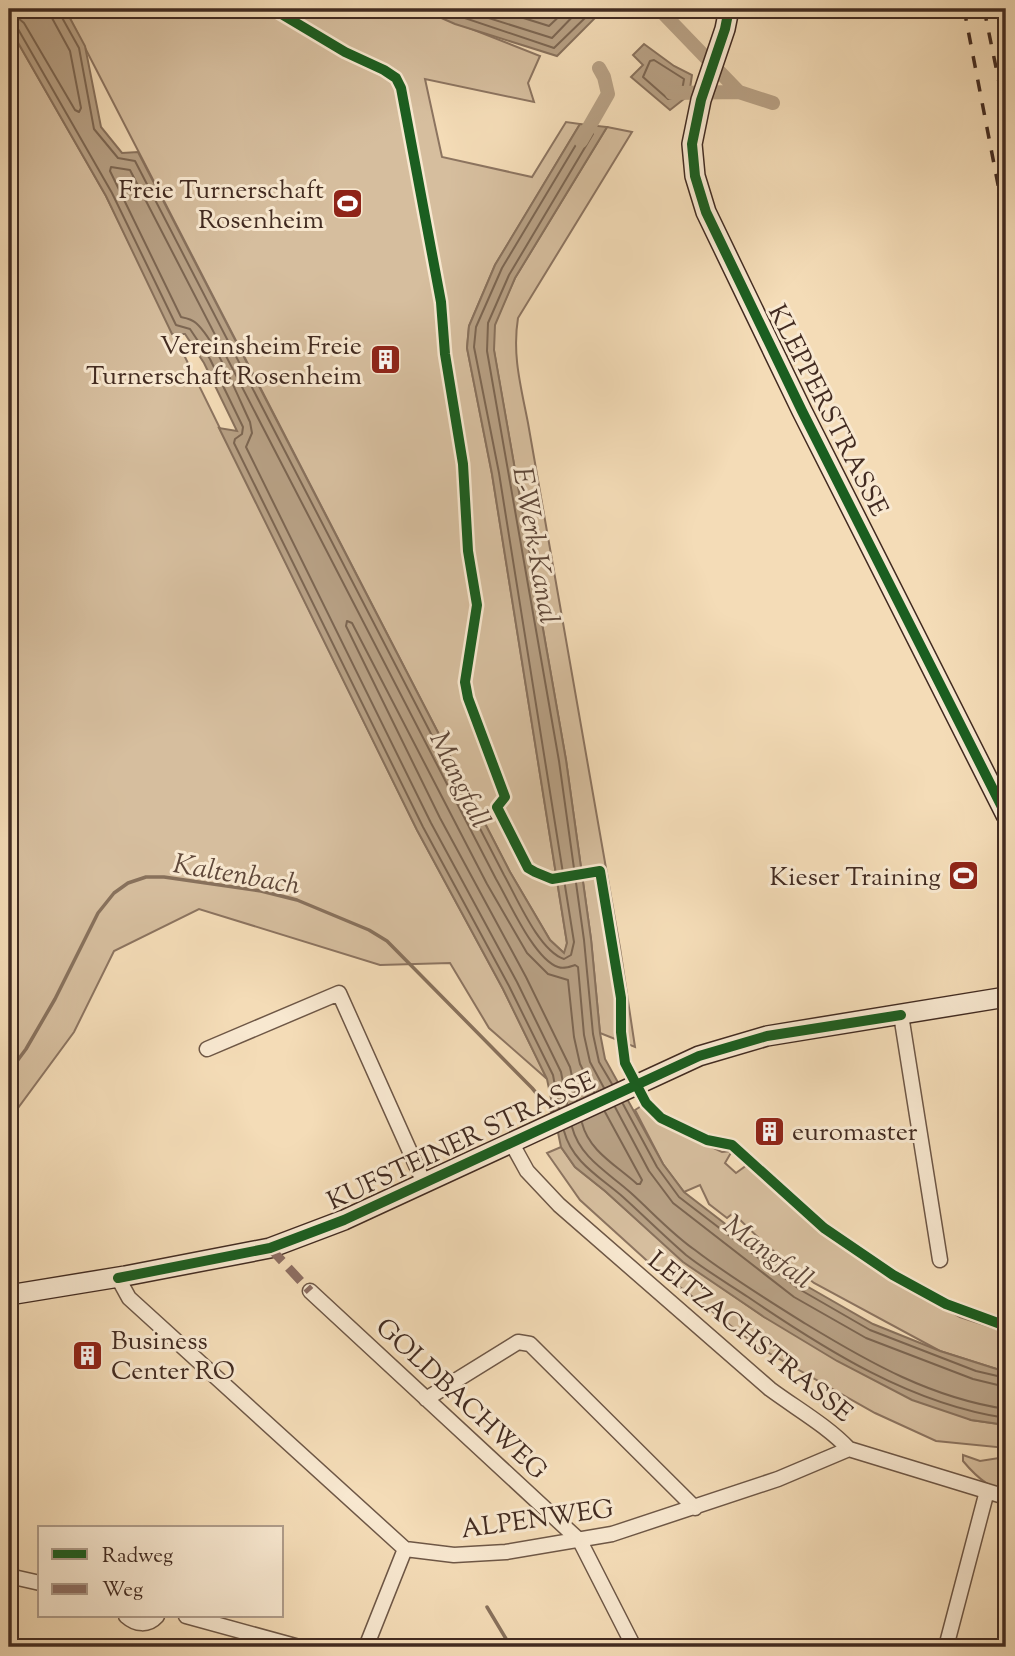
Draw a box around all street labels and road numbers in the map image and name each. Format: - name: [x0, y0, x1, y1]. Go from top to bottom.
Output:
- street label: KLEPPERSTRASSE: [757, 299, 896, 524]
- street label: KUFSTEINER STRASSE: [322, 1064, 603, 1221]
- street label: LEITZACHSTRASSE: [639, 1244, 860, 1432]
- street label: GOLDBACHWEG: [366, 1310, 554, 1489]
- street label: ALPENWEG: [459, 1491, 616, 1549]

